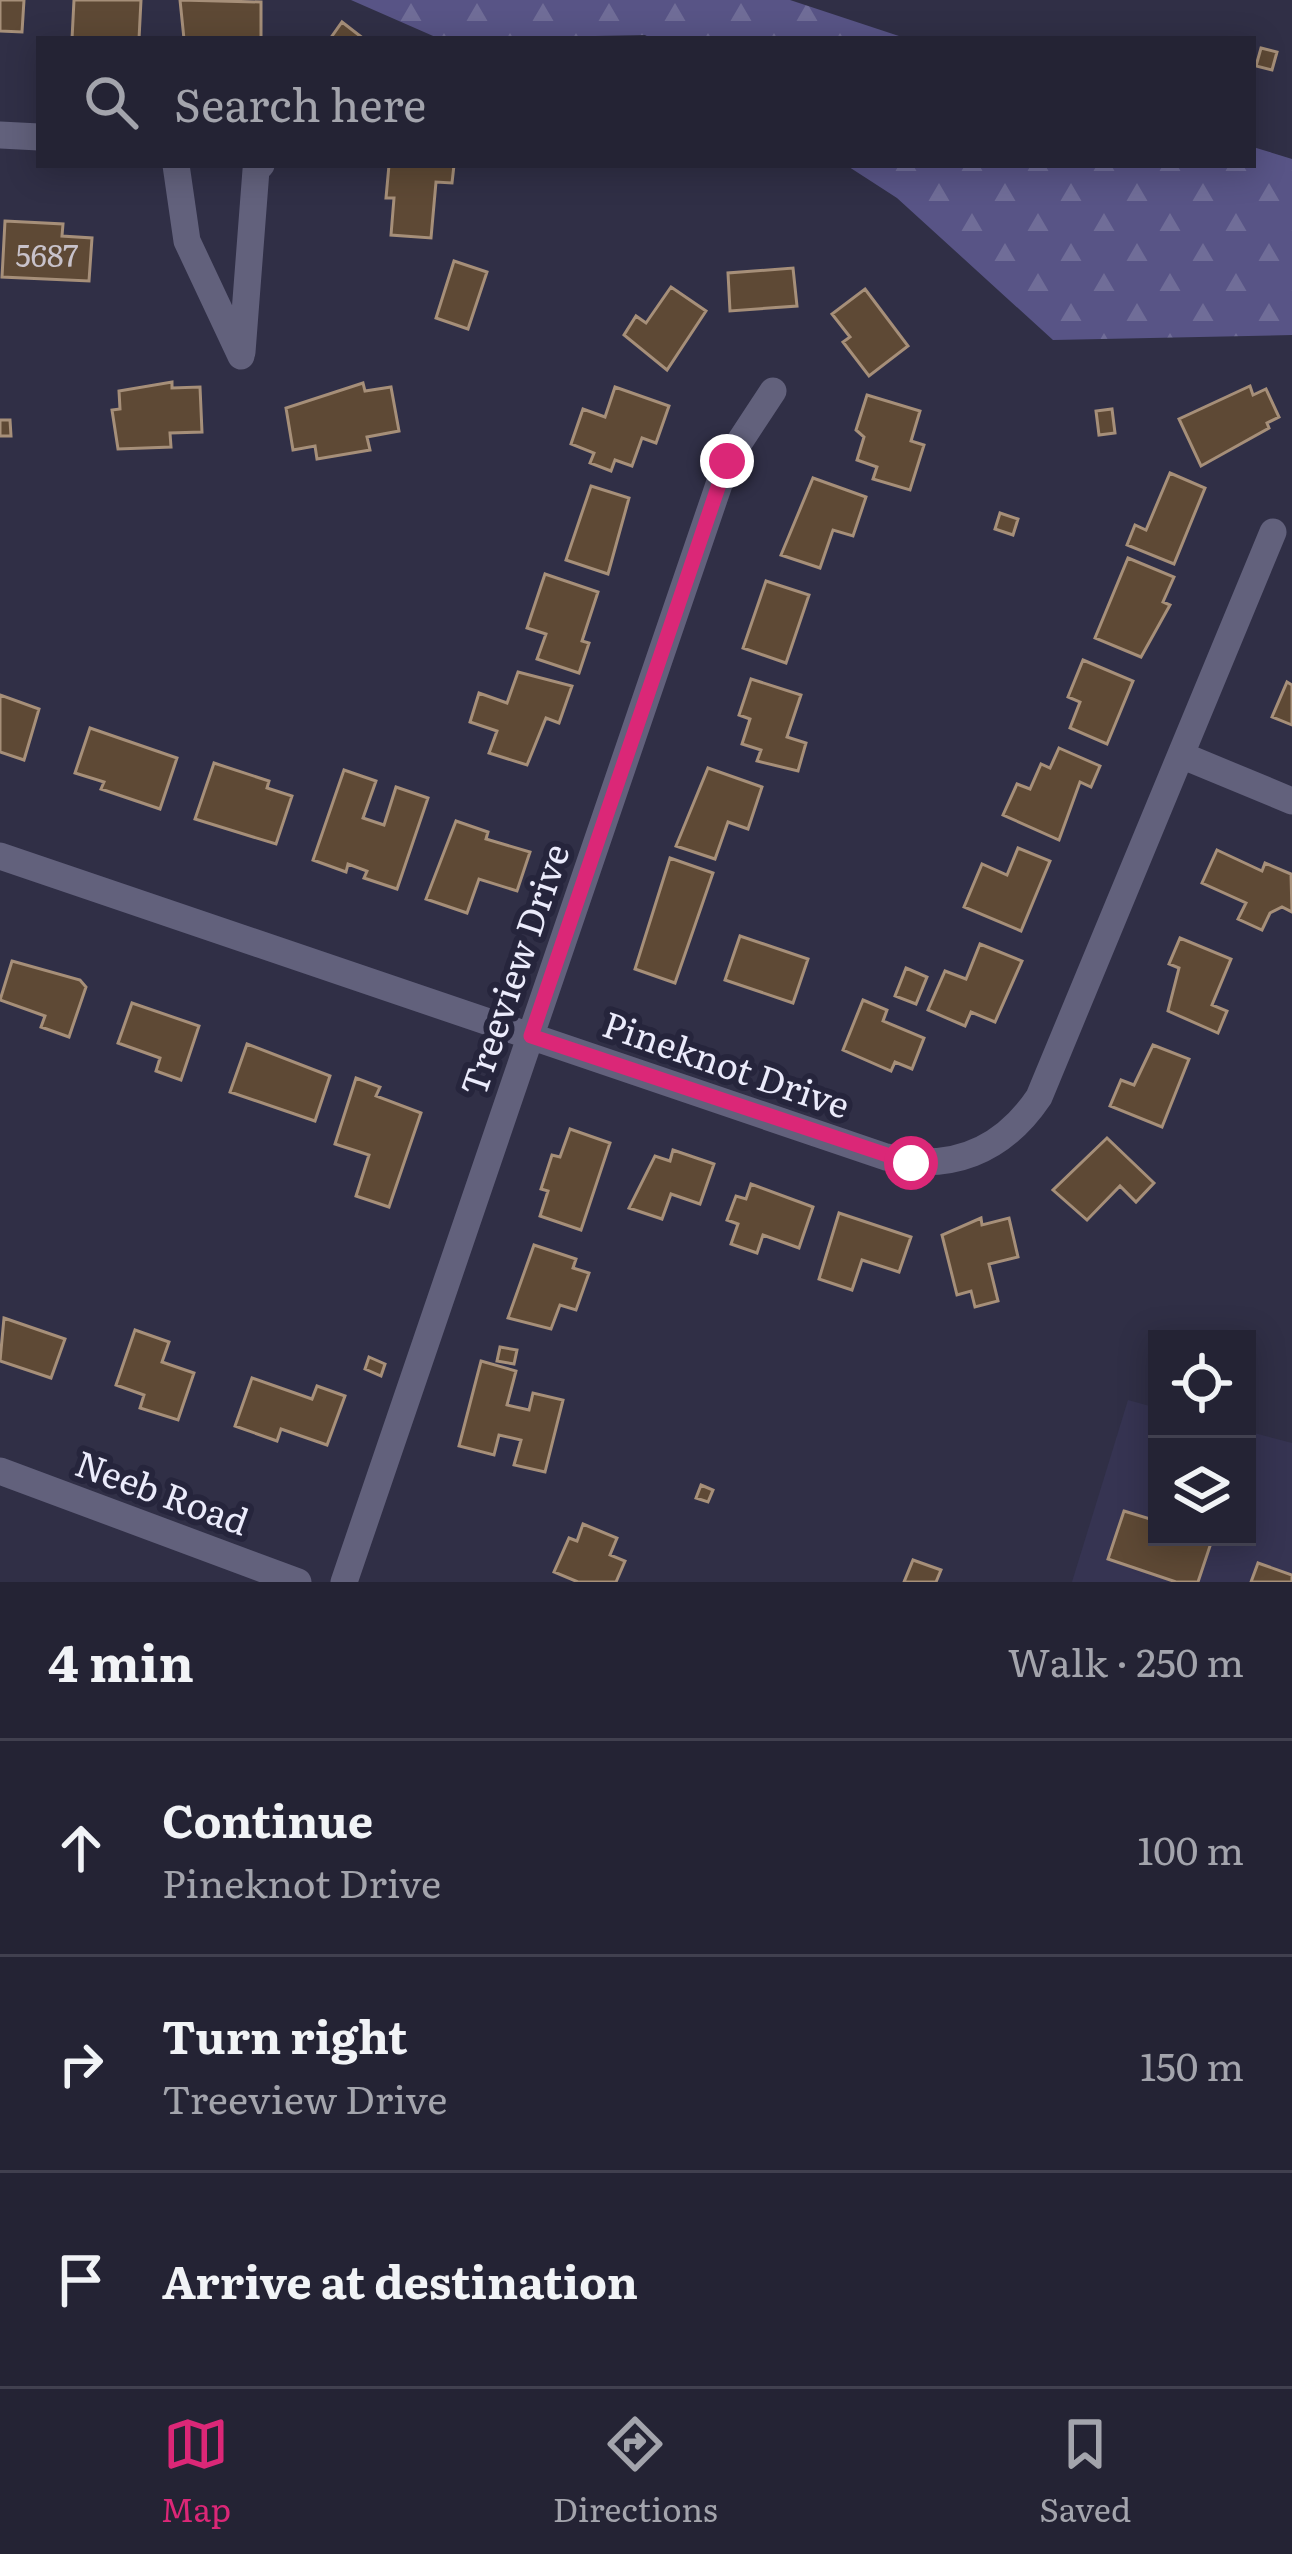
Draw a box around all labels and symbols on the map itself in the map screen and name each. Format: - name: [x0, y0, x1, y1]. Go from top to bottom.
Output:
- house number: 5687: [16, 232, 78, 276]
- route end: [700, 434, 754, 488]
- street label: Treeview Drive: [445, 836, 581, 1102]
- street label: Pineknot Drive: [596, 996, 857, 1130]
- route start: [884, 1136, 938, 1190]
- street label: Neeb Road: [69, 1435, 257, 1546]

